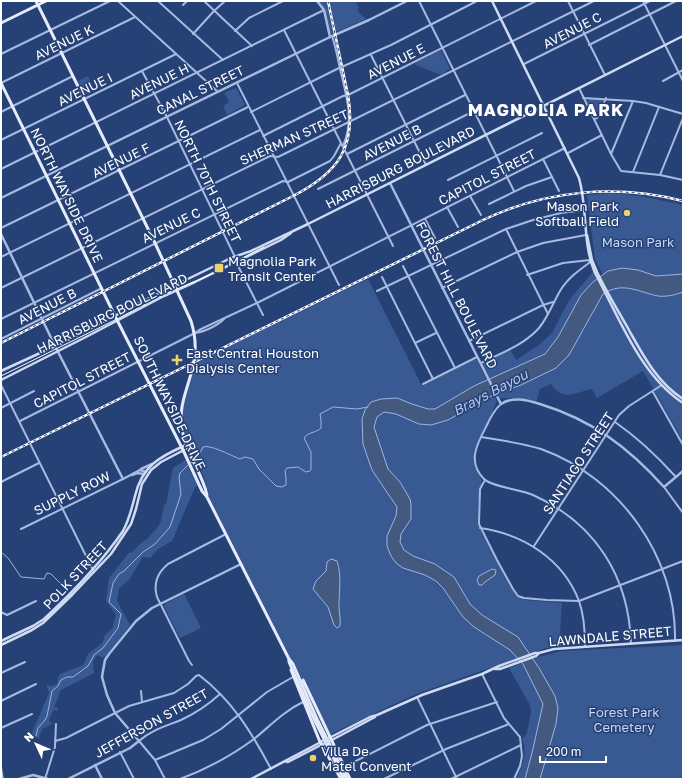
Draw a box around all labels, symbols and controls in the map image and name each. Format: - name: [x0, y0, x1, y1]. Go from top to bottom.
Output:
- street label: AVENUE C: [540, 8, 604, 52]
- street label: AVENUE K: [32, 21, 96, 63]
- street label: AVENUE E: [364, 40, 428, 82]
- street label: AVENUE H: [126, 60, 192, 102]
- street label: CANAL STREET: [153, 62, 247, 118]
- street label: AVENUE I: [55, 69, 115, 109]
- district label: MAGNOLIA PARK: [468, 99, 624, 120]
- street label: SHERMAN STREET: [237, 106, 351, 168]
- street label: NORTH 70TH STREET: [171, 117, 245, 245]
- street label: AVENUE B: [360, 120, 424, 164]
- street label: HARRISBURG BOULEVARD: [323, 122, 477, 212]
- street label: NORTH WAYSIDE DRIVE: [27, 125, 107, 265]
- street label: AVENUE F: [89, 139, 153, 181]
- street label: CAPITOL STREET: [436, 146, 538, 208]
- place label: Mason Park Softball Field: [535, 198, 620, 229]
- street label: AVENUE C: [139, 204, 203, 246]
- marker: Mason Park Softball Field: [622, 208, 632, 218]
- street label: FOREST HILL BOULEVARD: [413, 219, 501, 371]
- park label: Mason Park: [602, 234, 675, 250]
- place label: Magnolia Park Transit Center: [228, 253, 317, 284]
- marker: Magnolia Park Transit Center: [213, 262, 225, 274]
- street label: HARRISBURG BOULEVARD: [34, 270, 190, 356]
- street label: AVENUE B: [15, 284, 79, 328]
- street label: SOUTH WAYSIDE DRIVE: [131, 333, 209, 473]
- place label: East Central Houston Dialysis Center: [186, 345, 319, 376]
- street label: CAPITOL STREET: [31, 349, 133, 411]
- marker: East Central Houston Dialysis Center: [171, 354, 183, 366]
- water label: Brays Bayou: [450, 364, 532, 419]
- street label: SANTIAGO STREET: [539, 409, 617, 517]
- street label: SUPPLY ROW: [31, 467, 113, 518]
- street label: POLK STREET: [40, 538, 110, 612]
- street label: LAWNDALE STREET: [548, 623, 672, 649]
- street label: JEFFERSON STREET: [91, 685, 211, 761]
- park label: Forest Park Cemetery: [588, 704, 660, 735]
- north arrow: [16, 724, 56, 764]
- text: N: [21, 729, 36, 744]
- scale bar: [540, 738, 606, 764]
- place label: Villa De Matel Convent: [321, 743, 412, 774]
- text: 200 m: [546, 744, 581, 759]
- marker: Villa De Matel Convent: [308, 753, 318, 763]

